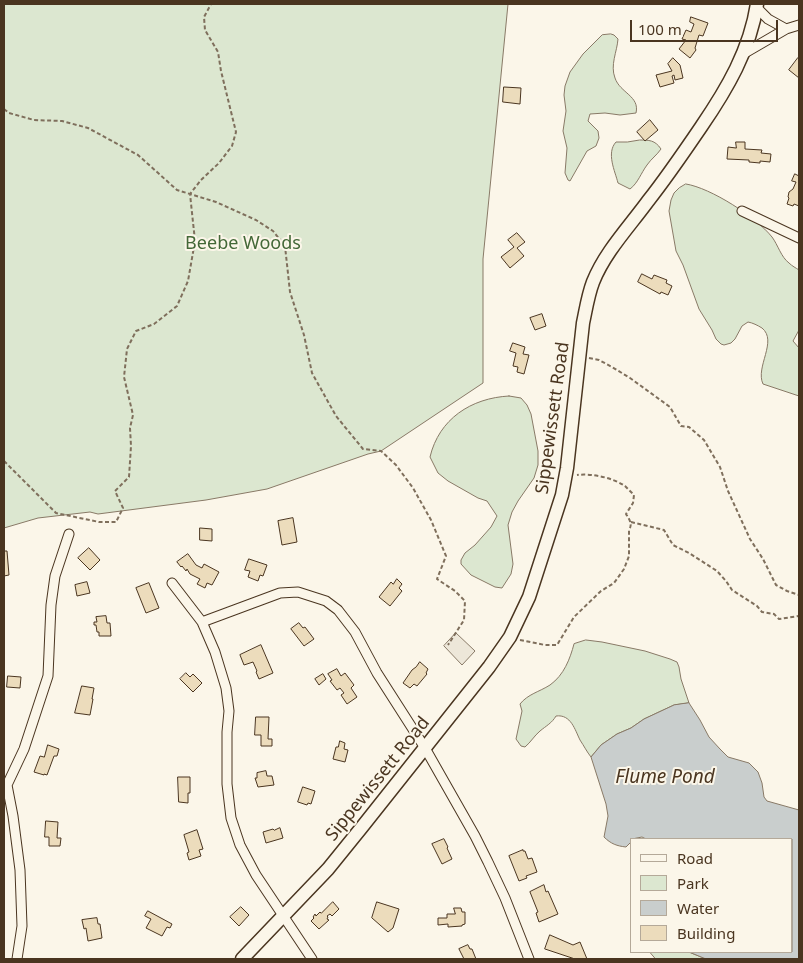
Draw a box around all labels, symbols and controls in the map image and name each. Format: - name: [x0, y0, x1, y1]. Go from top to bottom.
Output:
- scale bar: [633, 10, 780, 42]
- text: 100 m: [638, 19, 682, 39]
- park label: Beebe Woods: [185, 233, 301, 255]
- street label: Sippewissett Road: [532, 340, 574, 496]
- street label: Sippewissett Road: [321, 713, 435, 845]
- water label: Flume Pond: [615, 767, 715, 789]
- legend: [630, 838, 793, 953]
- text: Road: [677, 848, 713, 868]
- text: Park: [677, 873, 709, 893]
- text: Water: [677, 898, 719, 918]
- text: Building: [677, 923, 735, 943]

